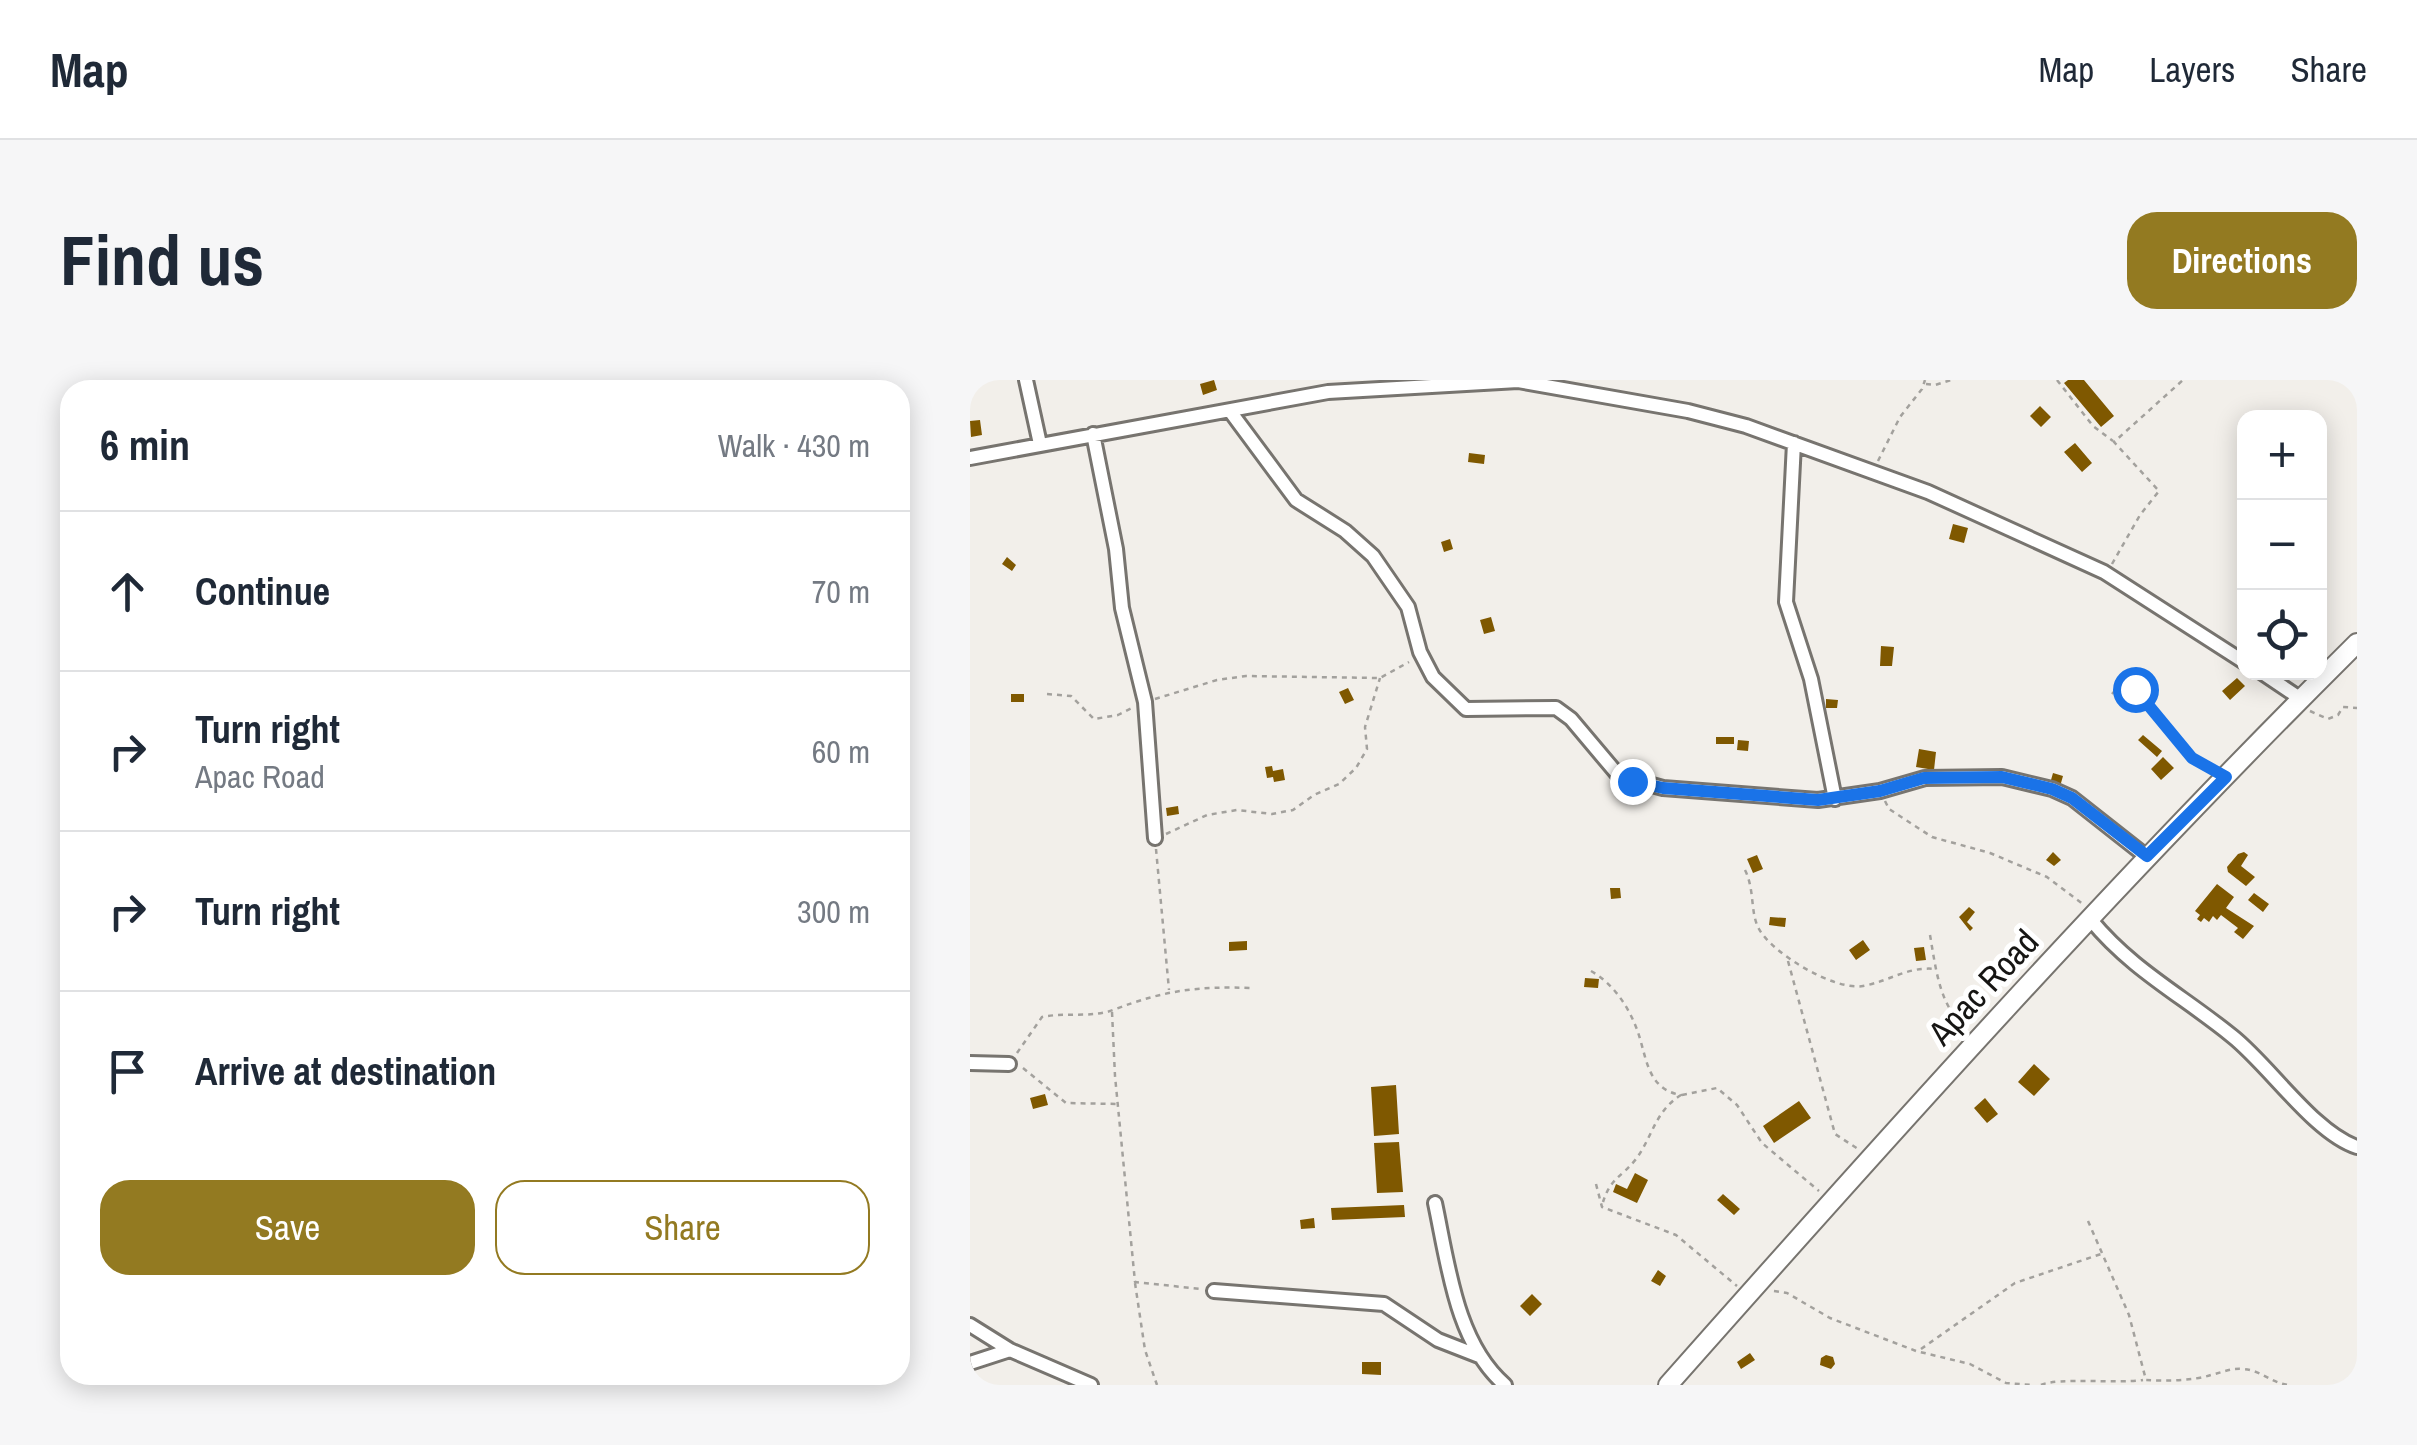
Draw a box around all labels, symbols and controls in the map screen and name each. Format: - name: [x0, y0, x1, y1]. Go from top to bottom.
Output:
- text: Map: [50, 37, 129, 102]
- text: Map: [2038, 46, 2094, 93]
- text: Layers: [2149, 46, 2235, 93]
- text: Share: [2290, 46, 2367, 93]
- button: Directions: [2127, 212, 2357, 309]
- text: Find us: [60, 213, 264, 307]
- map controls: [2237, 410, 2327, 680]
- button: +: [2237, 410, 2327, 500]
- text: 6 min: [100, 417, 190, 473]
- text: Walk · 430 m: [718, 424, 870, 467]
- button: −: [2237, 500, 2327, 590]
- icon: ahead: [100, 564, 155, 619]
- text: Continue: [195, 566, 330, 617]
- text: 70 m: [812, 570, 870, 613]
- button: locate: [2237, 590, 2327, 680]
- route start: [2113, 667, 2159, 713]
- text: Turn right: [195, 704, 340, 755]
- icon: right: [100, 724, 155, 779]
- text: 60 m: [812, 730, 870, 773]
- text: Apac Road: [195, 755, 325, 798]
- route end: [1610, 759, 1656, 805]
- icon: right: [100, 884, 155, 939]
- text: Turn right: [195, 886, 340, 937]
- text: 300 m: [797, 890, 870, 933]
- street label: Apac Road: [1917, 919, 2049, 1056]
- icon: arrive: [100, 1044, 155, 1099]
- text: Arrive at destination: [195, 1046, 496, 1097]
- button: Save: [100, 1180, 475, 1275]
- button: Share: [495, 1180, 870, 1275]

